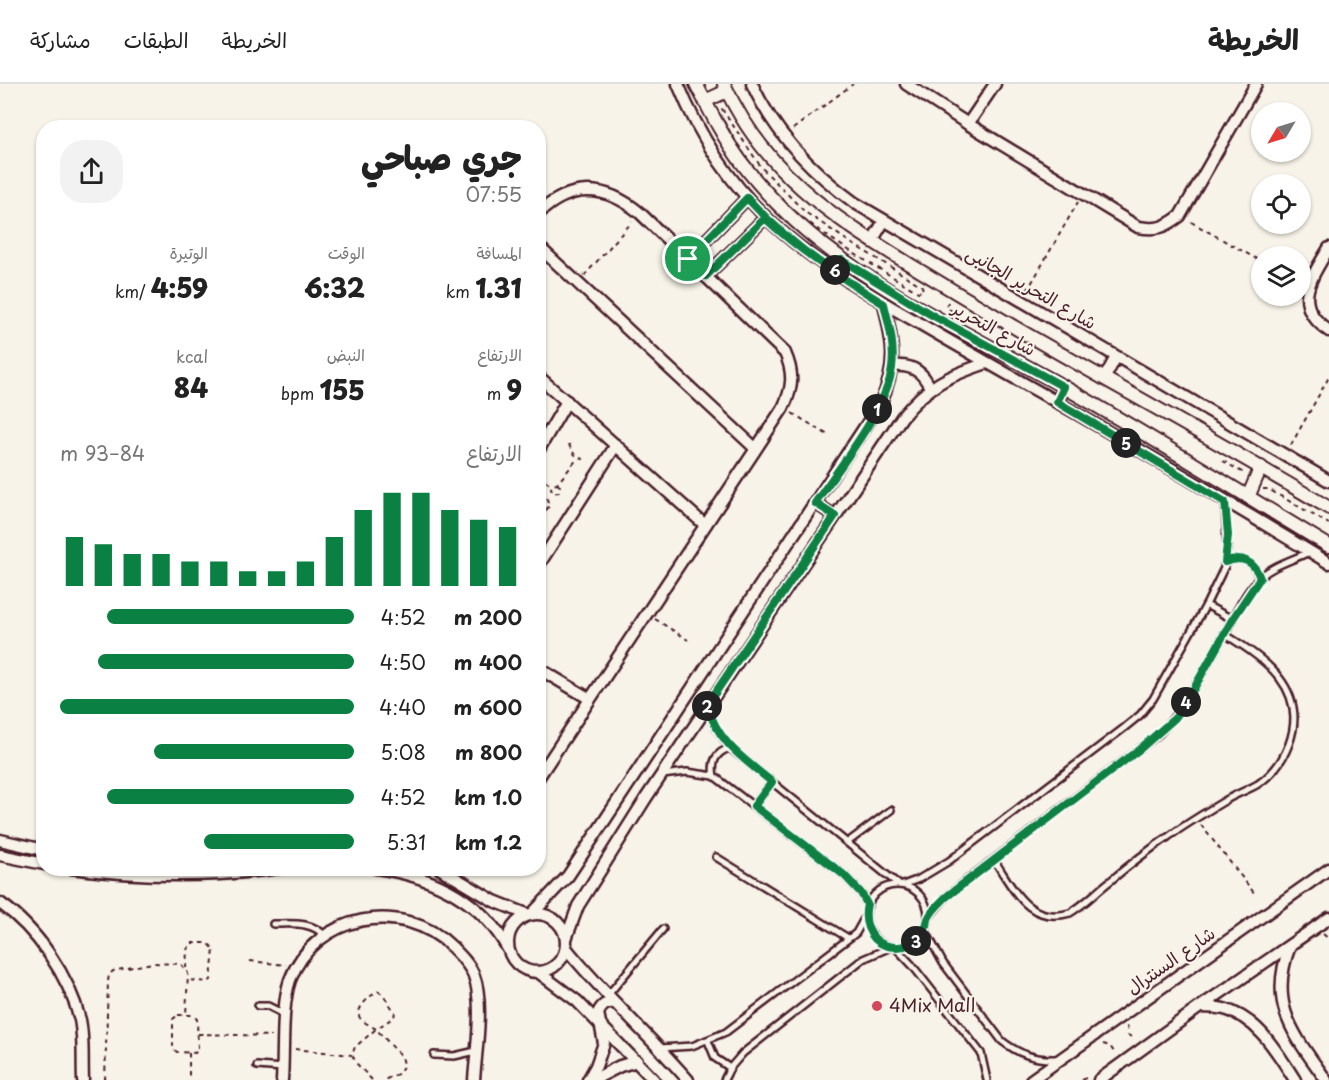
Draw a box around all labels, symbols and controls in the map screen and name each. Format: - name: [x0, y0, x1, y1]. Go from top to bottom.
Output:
- text: الخريطة: [1208, 17, 1299, 60]
- text: مشاركة: [30, 23, 91, 55]
- text: الطبقات: [124, 23, 189, 55]
- text: الخريطة: [222, 23, 287, 55]
- north arrow: [1251, 102, 1311, 162]
- map controls: [1251, 102, 1311, 306]
- text: جري صباحي: [361, 131, 522, 181]
- button: share: [60, 140, 123, 203]
- button: locate: [1251, 174, 1311, 234]
- text: 07:55: [465, 179, 522, 209]
- pin: [662, 233, 713, 284]
- text: الوتيرة: [169, 240, 208, 264]
- text: الوقت: [328, 240, 365, 264]
- text: المسافة: [476, 240, 522, 264]
- icon: arrive: [671, 242, 704, 275]
- street label: شارع التحرير الجانبى: [962, 242, 1100, 334]
- button: layers: [1251, 246, 1311, 306]
- pin: 6: [820, 255, 850, 285]
- text: 6: [829, 258, 841, 282]
- text: 4:59: [151, 268, 208, 307]
- text: 6:32: [304, 268, 365, 307]
- text: 1.31: [475, 268, 522, 307]
- text: /km: [115, 279, 151, 303]
- text: km: [446, 279, 475, 303]
- street label: شارع التحرير: [949, 297, 1039, 361]
- text: النبض: [327, 342, 365, 366]
- text: الارتفاع: [477, 342, 522, 366]
- text: kcal: [176, 344, 208, 368]
- text: 84: [174, 368, 208, 407]
- text: 155: [319, 370, 365, 409]
- text: 9: [506, 370, 522, 409]
- text: bpm: [281, 381, 319, 405]
- text: m: [487, 381, 506, 405]
- pin: 1: [862, 394, 892, 424]
- text: 1: [873, 397, 881, 421]
- pin: 5: [1111, 428, 1141, 458]
- text: 5: [1121, 431, 1131, 455]
- text: 84–93 m: [60, 438, 145, 468]
- text: الارتفاع: [466, 438, 522, 468]
- text: 4:52: [381, 602, 426, 632]
- text: 200 m: [454, 602, 522, 632]
- text: 4:50: [380, 647, 426, 677]
- text: 400 m: [454, 647, 522, 677]
- pin: 4: [1171, 687, 1201, 717]
- text: 4: [1181, 690, 1191, 714]
- pin: 2: [692, 691, 722, 721]
- text: 4:40: [379, 692, 426, 722]
- text: 600 m: [453, 692, 522, 722]
- text: 2: [701, 694, 713, 718]
- text: 5:08: [380, 737, 426, 767]
- text: 800 m: [455, 737, 522, 767]
- text: 4:52: [381, 782, 426, 812]
- text: 1.0 km: [454, 782, 522, 812]
- text: 5:31: [386, 827, 426, 857]
- text: 1.2 km: [455, 827, 522, 857]
- street label: شارع السنترال: [1120, 919, 1220, 1000]
- pin: 3: [901, 926, 931, 956]
- text: 3: [911, 929, 921, 953]
- place label: 4Mix Mall: [889, 991, 975, 1018]
- marker: 4Mix Mall: [870, 999, 884, 1013]

